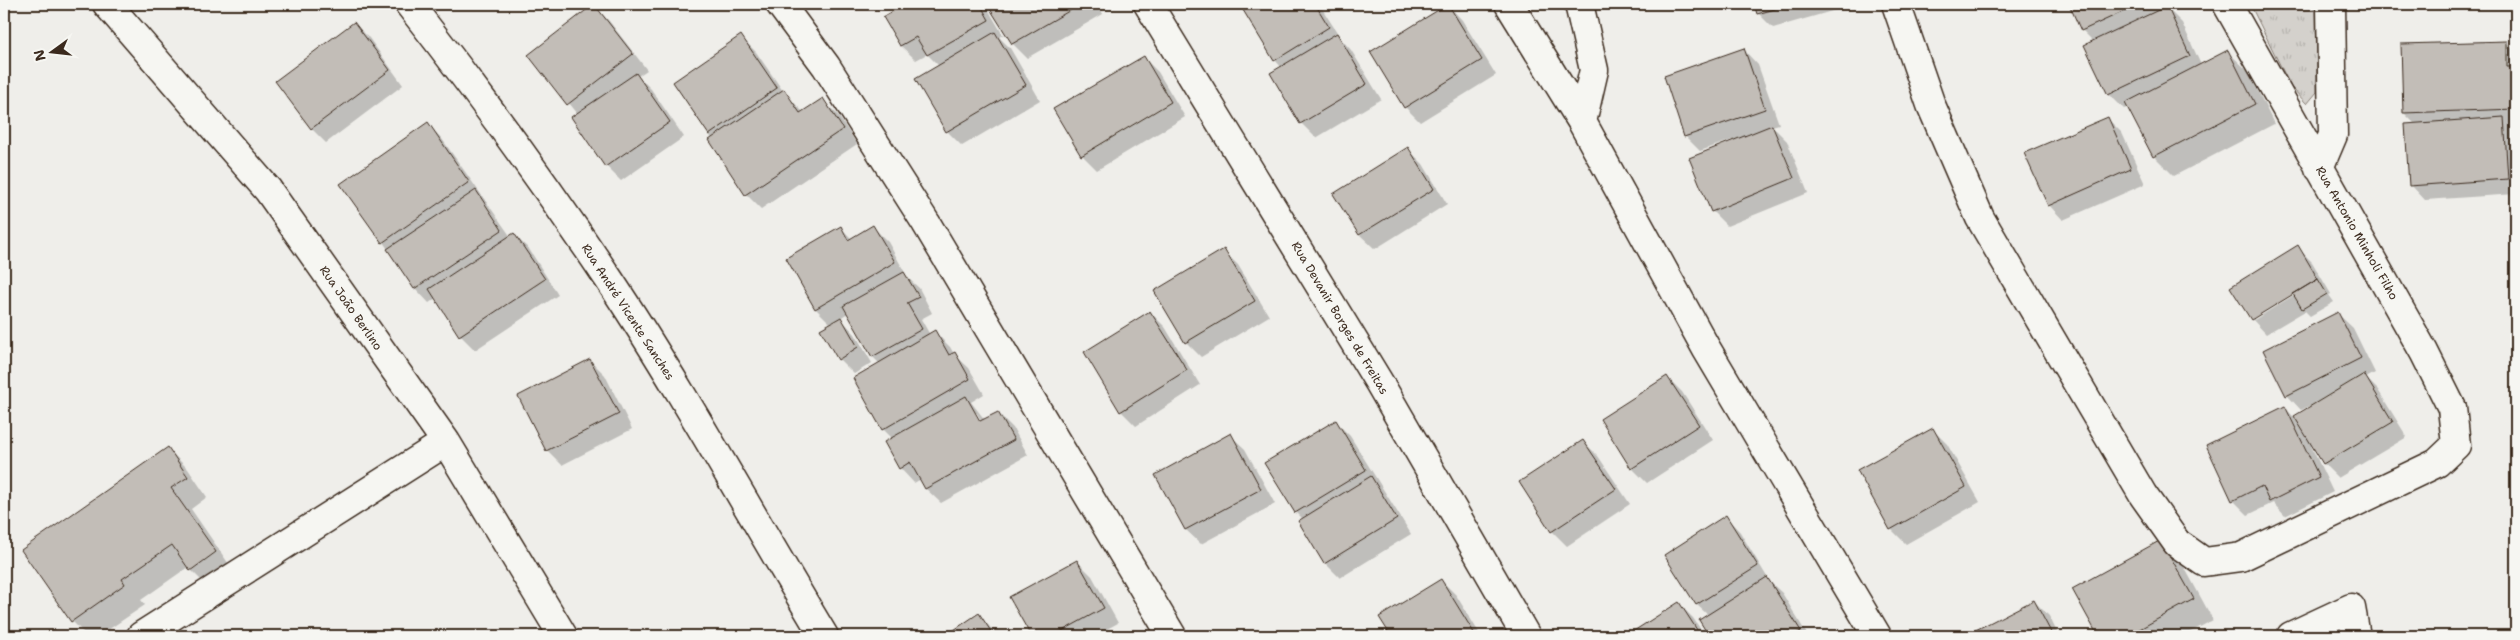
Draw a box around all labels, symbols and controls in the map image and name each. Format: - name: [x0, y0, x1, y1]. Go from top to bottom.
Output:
- north arrow: [28, 28, 78, 78]
- text: N: [29, 48, 50, 63]
- street label: Rua Antonio Minholi Filho: [2312, 163, 2402, 303]
- street label: Rua Devanir Borges de Freitas: [1288, 239, 1392, 397]
- street label: Rua André Vicente Sanches: [578, 241, 678, 383]
- street label: Rua João Berlino: [316, 263, 386, 353]

